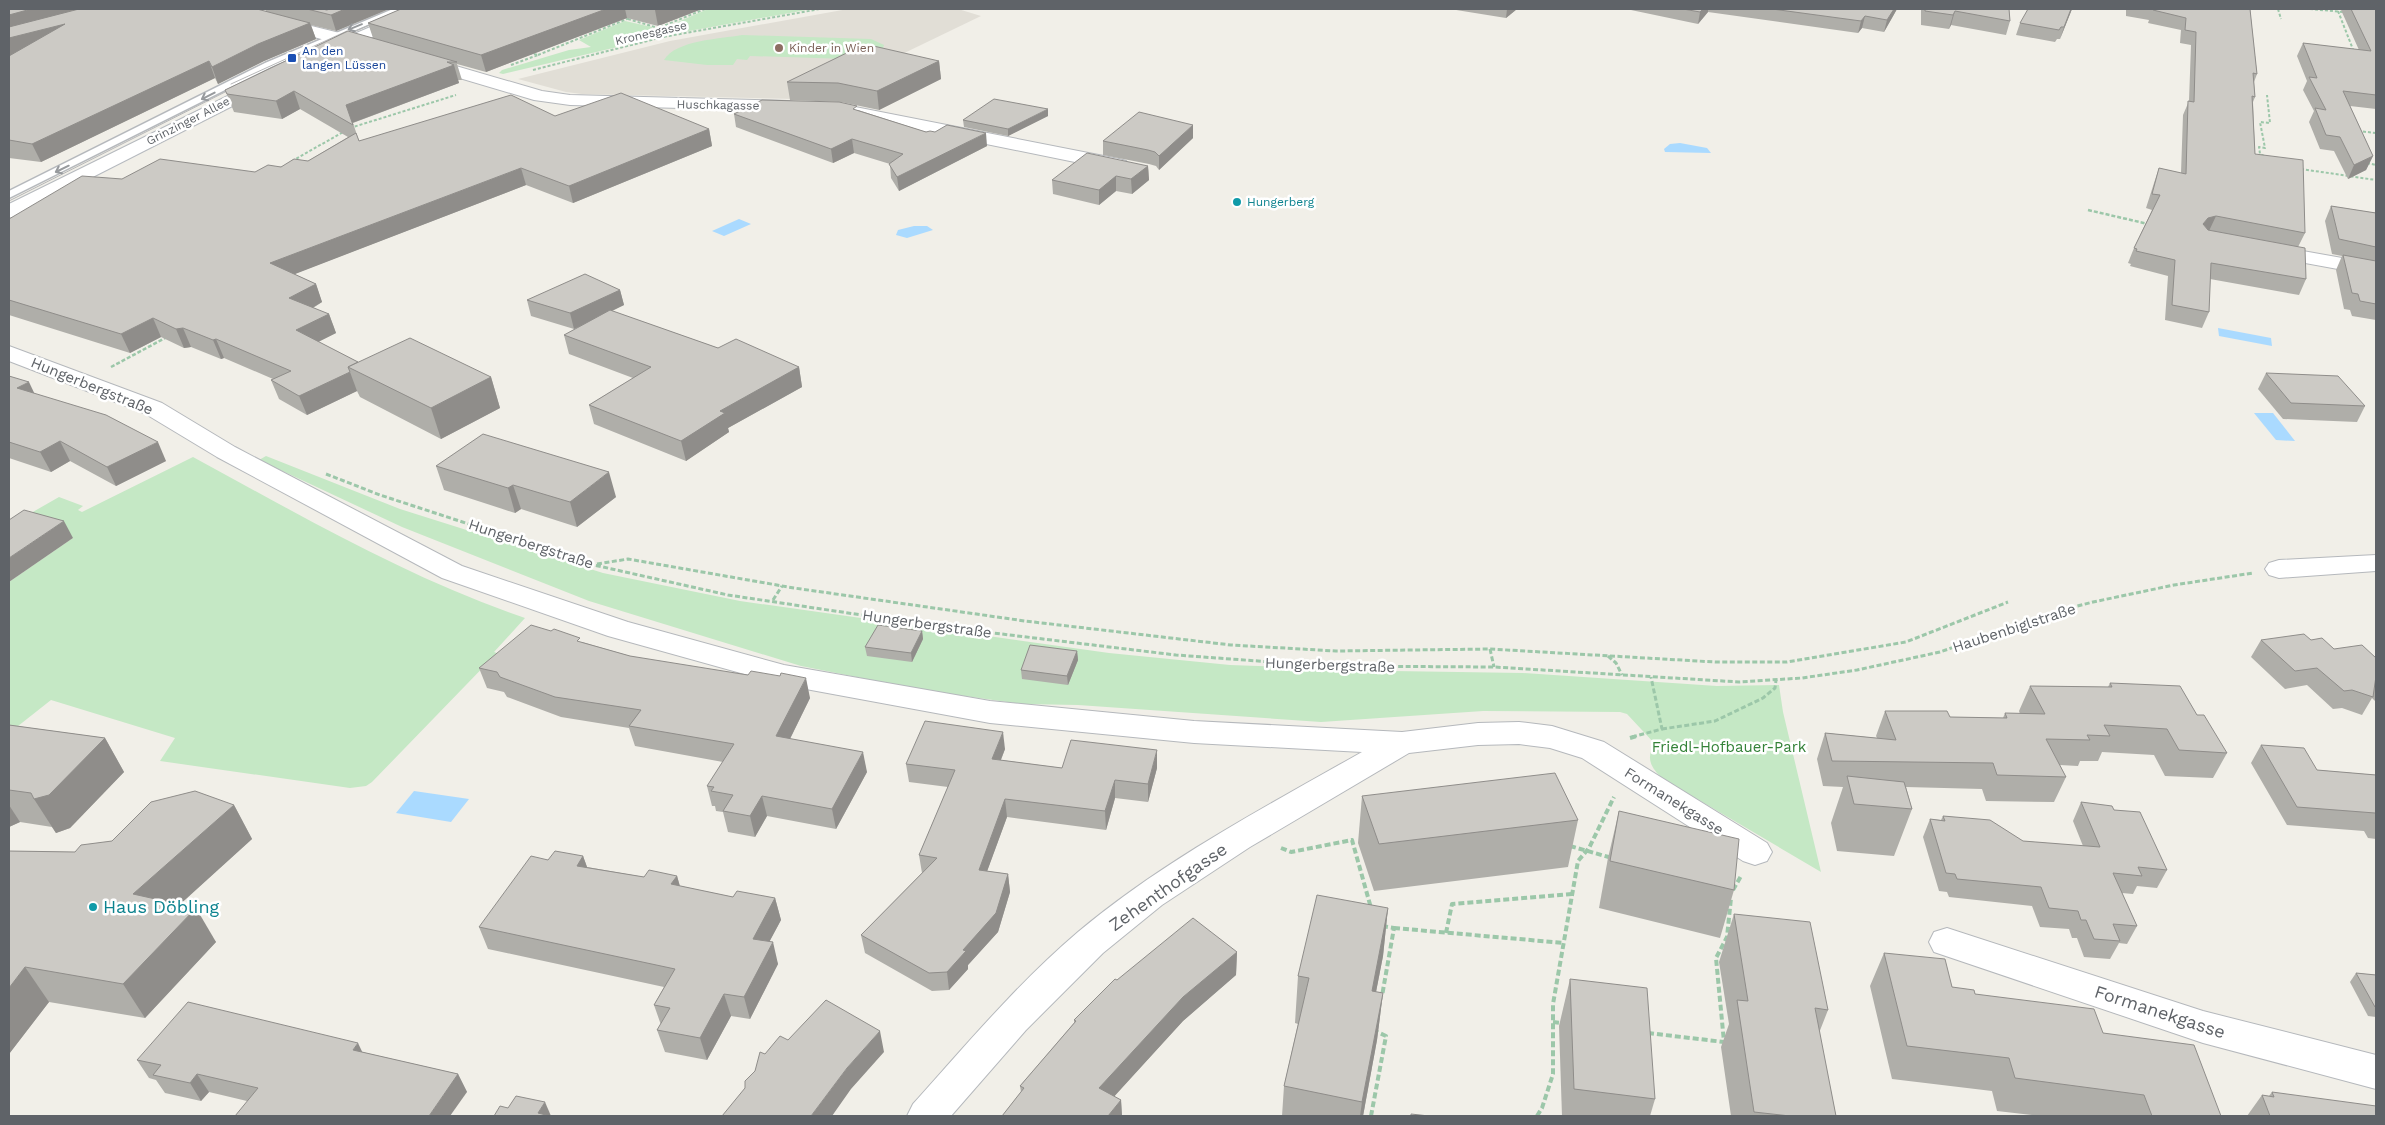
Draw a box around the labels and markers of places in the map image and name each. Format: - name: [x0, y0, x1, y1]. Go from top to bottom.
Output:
- place label: Kinder in Wien: [789, 41, 874, 55]
- marker: Kinder in Wien: [773, 42, 785, 54]
- place label: An den langen Lüssen: [302, 44, 386, 72]
- marker: An den langen Lüssen: [286, 52, 298, 64]
- place label: Hungerberg: [1247, 195, 1315, 209]
- marker: Hungerberg: [1231, 196, 1243, 208]
- place label: Haus Döbling: [103, 896, 220, 917]
- marker: Haus Döbling: [87, 901, 99, 913]

